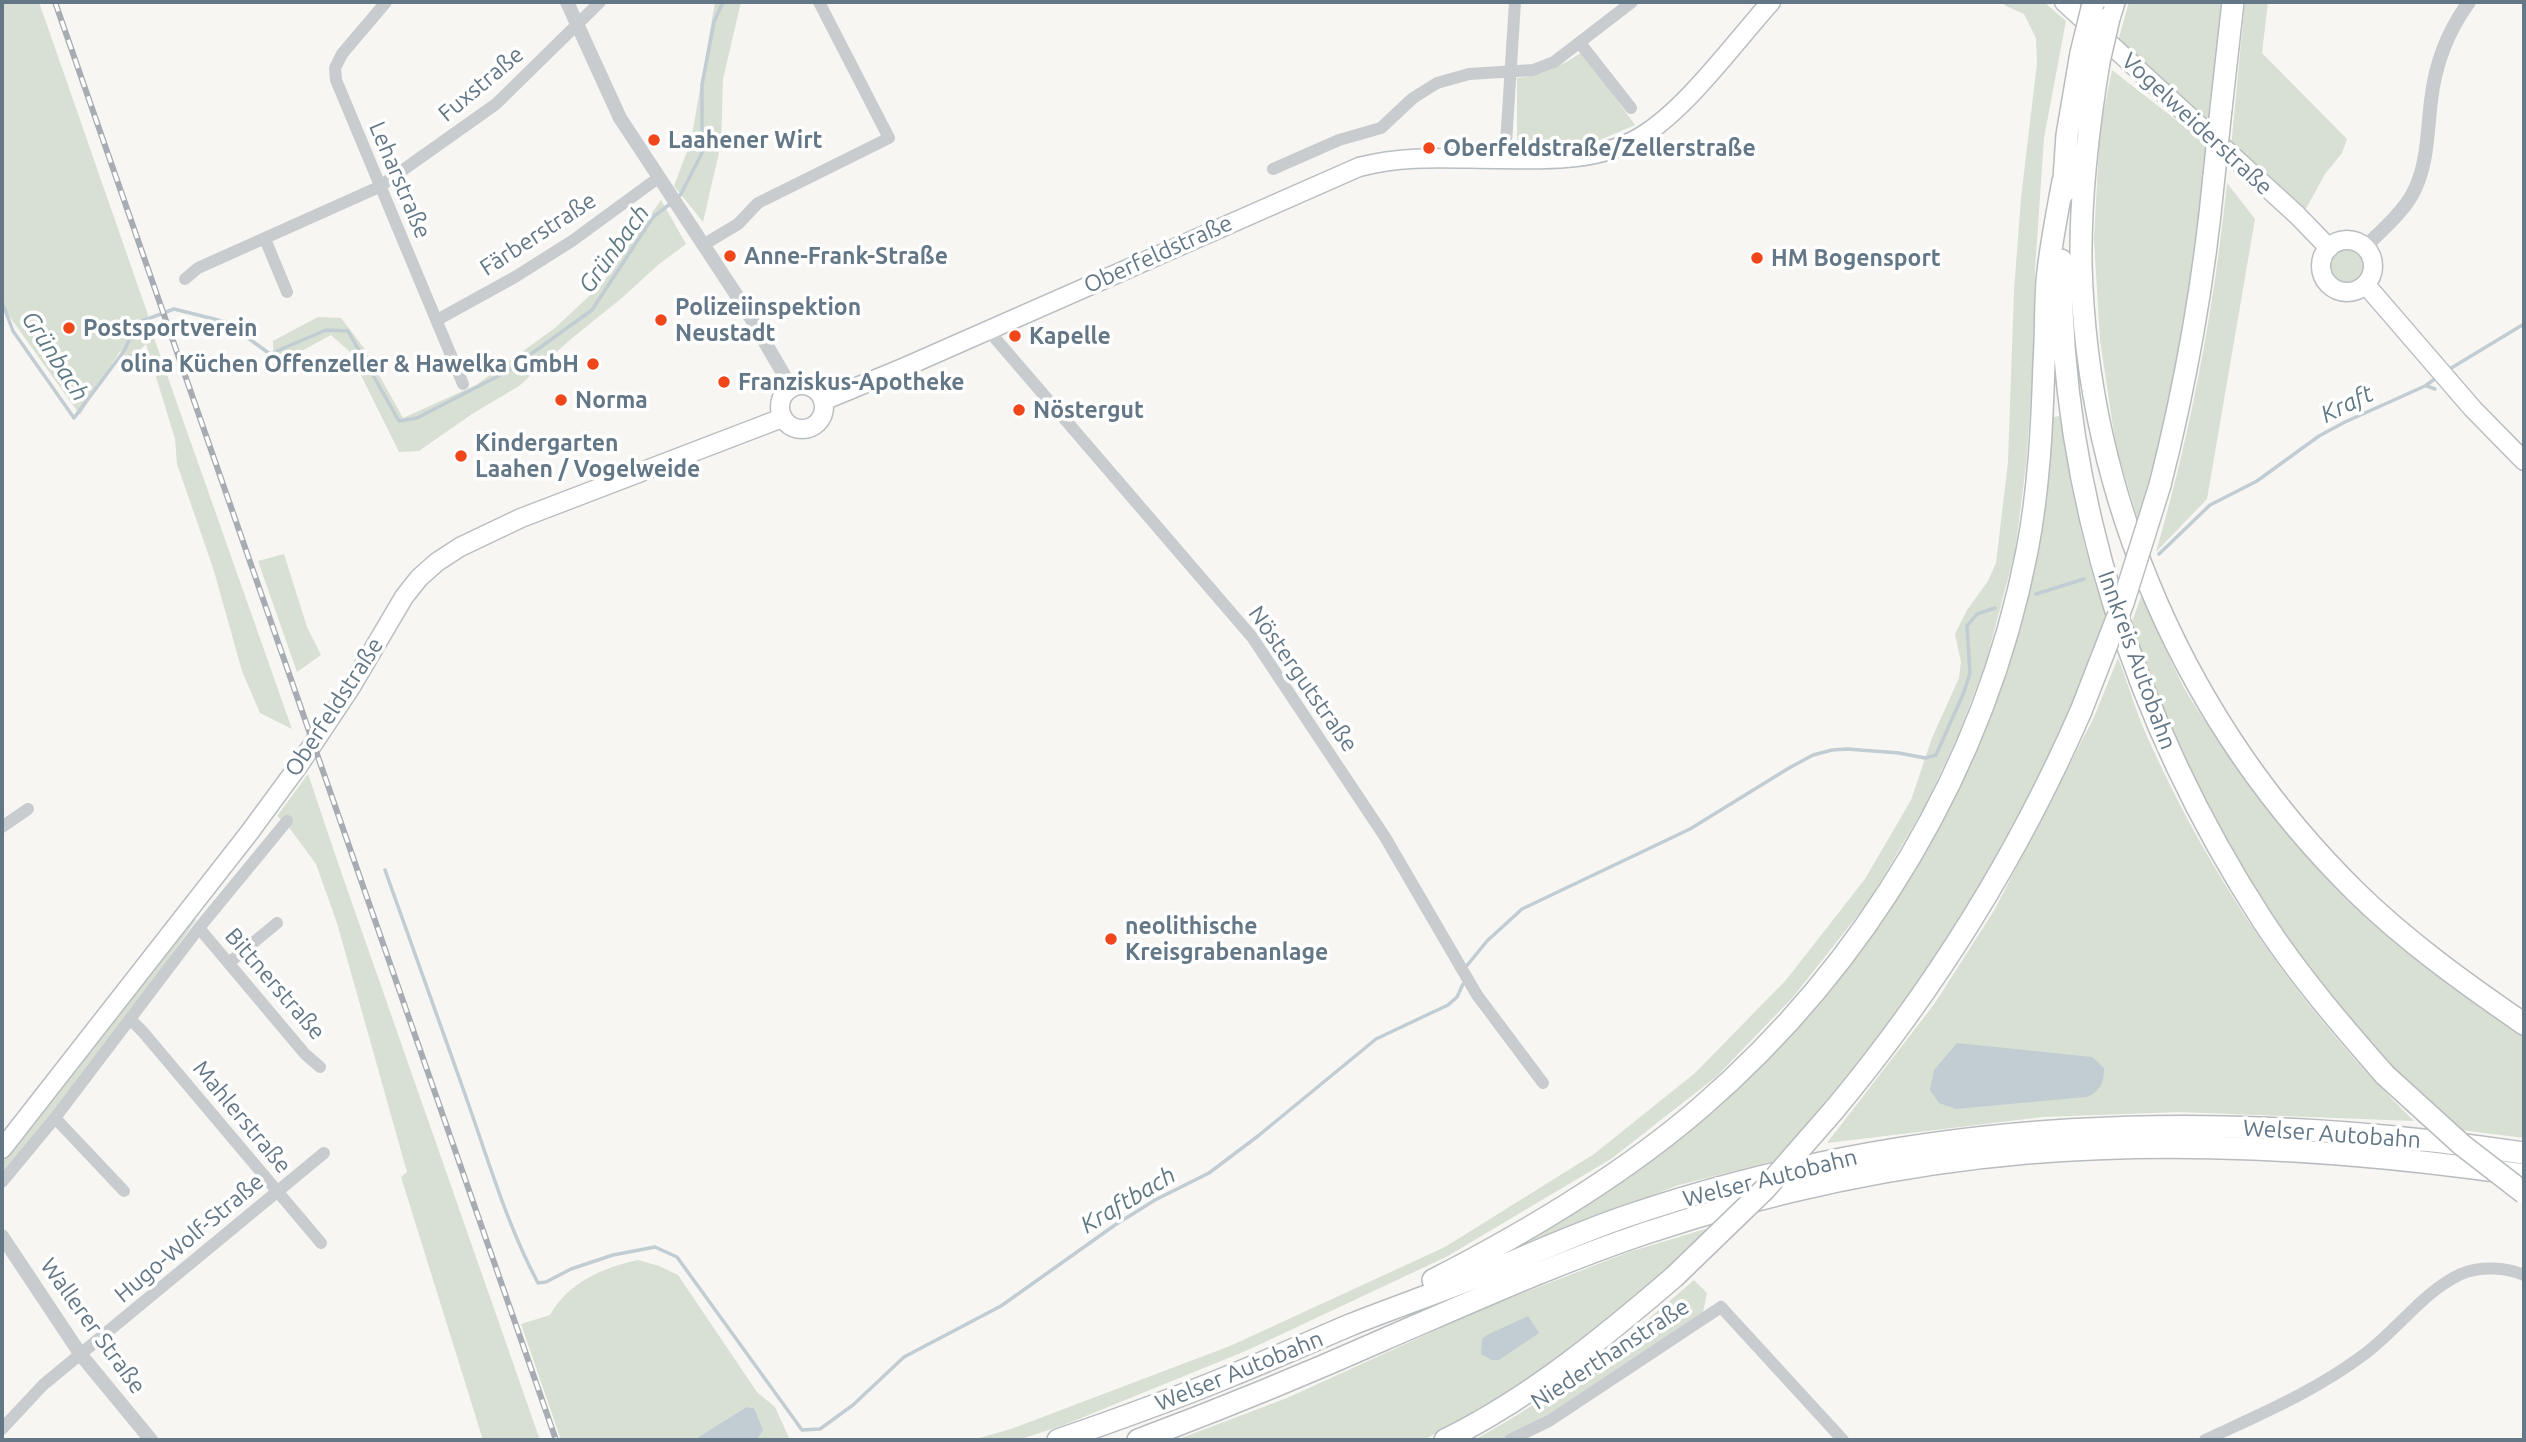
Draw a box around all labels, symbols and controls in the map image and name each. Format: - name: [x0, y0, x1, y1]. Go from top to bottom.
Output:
- street label: Fuxstraße: [433, 40, 529, 128]
- street label: Vogelweiderstraße: [2116, 47, 2278, 201]
- street label: Leharstraße: [363, 117, 437, 243]
- place label: Laahener Wirt: [668, 126, 822, 154]
- marker: Laahener Wirt: [646, 132, 662, 148]
- place label: Oberfeldstraße/Zellerstraße: [1443, 134, 1756, 162]
- marker: Oberfeldstraße/Zellerstraße: [1421, 140, 1437, 156]
- street label: Färberstraße: [475, 186, 601, 282]
- water label: Grünbach: [572, 199, 656, 299]
- street label: Oberfeldstraße: [1079, 209, 1237, 299]
- place label: Anne-Frank-Straße: [744, 242, 948, 270]
- place label: HM Bogensport: [1771, 244, 1941, 272]
- marker: Anne-Frank-Straße: [722, 248, 738, 264]
- marker: HM Bogensport: [1749, 250, 1765, 266]
- place label: Polizeiinspektion Neustadt: [675, 293, 861, 347]
- water label: Grünbach: [15, 306, 95, 406]
- marker: Polizeiinspektion Neustadt: [653, 312, 669, 328]
- place label: Postsportverein: [83, 314, 258, 342]
- marker: Postsportverein: [61, 320, 77, 336]
- place label: Kapelle: [1029, 322, 1111, 350]
- marker: Kapelle: [1007, 328, 1023, 344]
- place label: olina Küchen Offenzeller & Hawelka GmbH: [120, 350, 579, 378]
- marker: olina Küchen Offenzeller & Hawelka GmbH: [585, 356, 601, 372]
- place label: Franziskus-Apotheke: [738, 368, 965, 396]
- marker: Franziskus-Apotheke: [716, 374, 732, 390]
- water label: Kraft: [2316, 379, 2378, 429]
- place label: Norma: [575, 386, 648, 414]
- marker: Norma: [553, 392, 569, 408]
- place label: Nöstergut: [1033, 396, 1144, 424]
- marker: Nöstergut: [1011, 402, 1027, 418]
- place label: Kindergarten Laahen / Vogelweide: [475, 429, 700, 483]
- marker: Kindergarten Laahen / Vogelweide: [453, 448, 469, 464]
- street label: Innkreis Autobahn: [2092, 567, 2182, 753]
- street label: Nöstergutstraße: [1242, 601, 1364, 757]
- street label: Oberfeldstraße: [279, 633, 389, 781]
- place label: neolithische Kreisgrabenanlage: [1125, 912, 1328, 966]
- street label: Bittnerstraße: [219, 923, 331, 1045]
- marker: neolithische Kreisgrabenanlage: [1103, 931, 1119, 947]
- street label: Mahlerstraße: [187, 1055, 297, 1179]
- street label: Welser Autobahn: [2242, 1114, 2422, 1154]
- street label: Welser Autobahn: [1680, 1143, 1860, 1213]
- water label: Kraftbach: [1075, 1160, 1181, 1240]
- street label: Hugo-Wolf-Straße: [109, 1168, 269, 1308]
- street label: Wallerer Straße: [35, 1253, 151, 1399]
- street label: Niederthanstraße: [1526, 1293, 1694, 1415]
- street label: Welser Autobahn: [1151, 1325, 1327, 1417]

